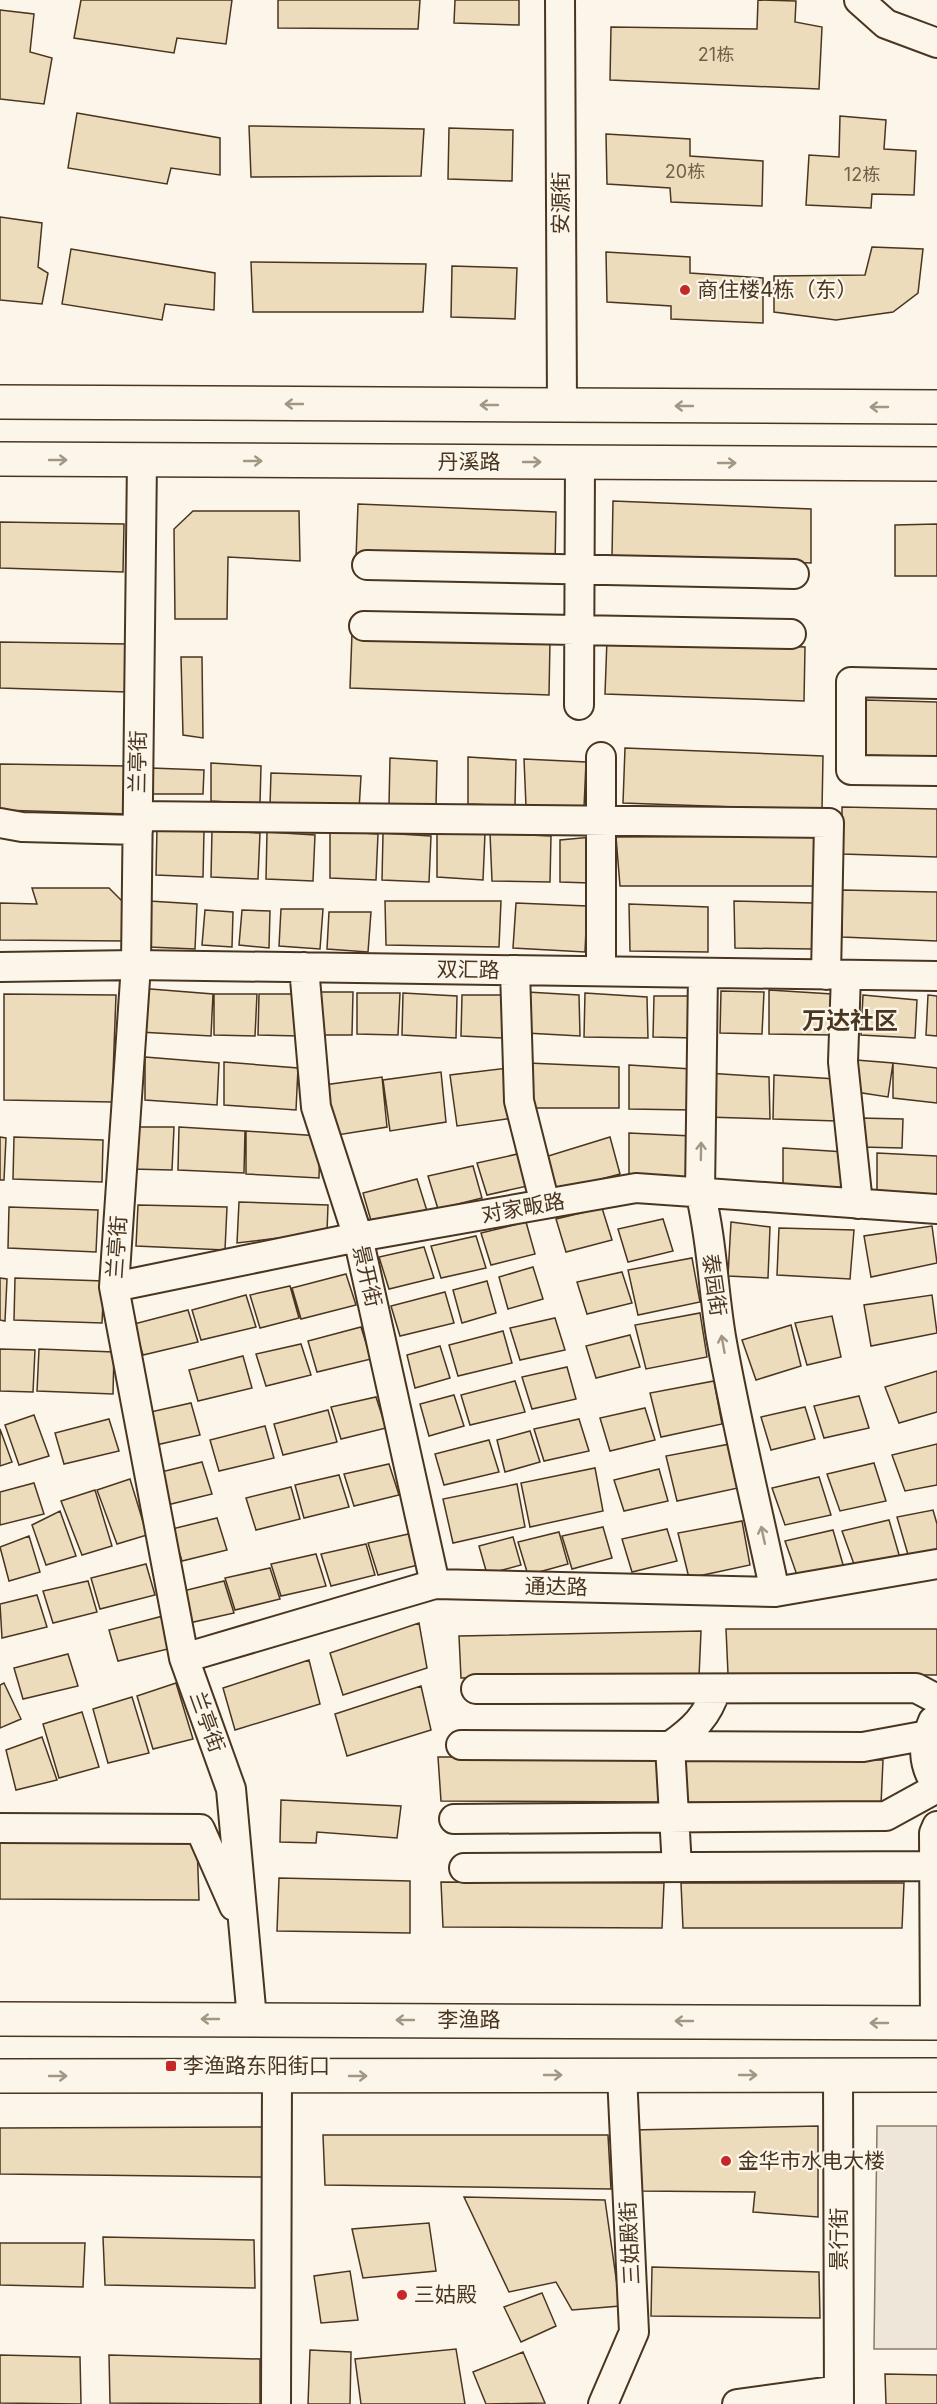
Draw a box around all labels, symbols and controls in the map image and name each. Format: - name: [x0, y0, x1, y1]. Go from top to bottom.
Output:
- house number: 21栋: [698, 44, 734, 65]
- house number: 20栋: [665, 161, 705, 182]
- house number: 12栋: [844, 164, 880, 185]
- street label: 安源街: [548, 172, 573, 235]
- place label: 商住楼4栋（东）: [697, 277, 858, 302]
- marker: 商住楼4栋（东）: [678, 283, 692, 297]
- one-way arrow: [284, 398, 304, 410]
- one-way arrow: [479, 399, 499, 411]
- one-way arrow: [674, 400, 694, 412]
- one-way arrow: [869, 401, 889, 413]
- street label: 丹溪路: [438, 449, 501, 474]
- one-way arrow: [48, 454, 68, 465]
- one-way arrow: [243, 455, 263, 466]
- one-way arrow: [522, 456, 542, 468]
- one-way arrow: [717, 457, 737, 469]
- street label: 兰亭街: [124, 730, 151, 794]
- street label: 双汇路: [436, 956, 500, 983]
- district label: 万达社区: [802, 1006, 898, 1035]
- one-way arrow: [695, 1141, 706, 1161]
- street label: 对家畈路: [479, 1188, 566, 1227]
- street label: 兰亭街: [102, 1215, 131, 1279]
- street label: 景开街: [348, 1242, 387, 1309]
- street label: 泰园街: [698, 1252, 731, 1318]
- one-way arrow: [717, 1334, 728, 1354]
- one-way arrow: [756, 1525, 768, 1544]
- street label: 通达路: [524, 1573, 588, 1600]
- street label: 兰亭街: [185, 1688, 230, 1756]
- street label: 李渔路: [438, 2007, 501, 2032]
- one-way arrow: [200, 2013, 220, 2025]
- one-way arrow: [395, 2014, 415, 2026]
- one-way arrow: [674, 2016, 694, 2027]
- one-way arrow: [869, 2017, 889, 2029]
- place label: 李渔路东阳街口: [183, 2053, 330, 2078]
- marker: 李渔路东阳街口: [164, 2059, 178, 2073]
- one-way arrow: [543, 2069, 563, 2081]
- one-way arrow: [738, 2069, 758, 2081]
- one-way arrow: [48, 2070, 68, 2082]
- one-way arrow: [348, 2070, 368, 2082]
- place label: 金华市水电大楼: [738, 2148, 885, 2173]
- marker: 金华市水电大楼: [719, 2154, 733, 2168]
- street label: 三姑殿街: [615, 2200, 644, 2286]
- street label: 景行街: [826, 2208, 851, 2271]
- place label: 三姑殿: [414, 2282, 477, 2307]
- marker: 三姑殿: [395, 2288, 409, 2302]

